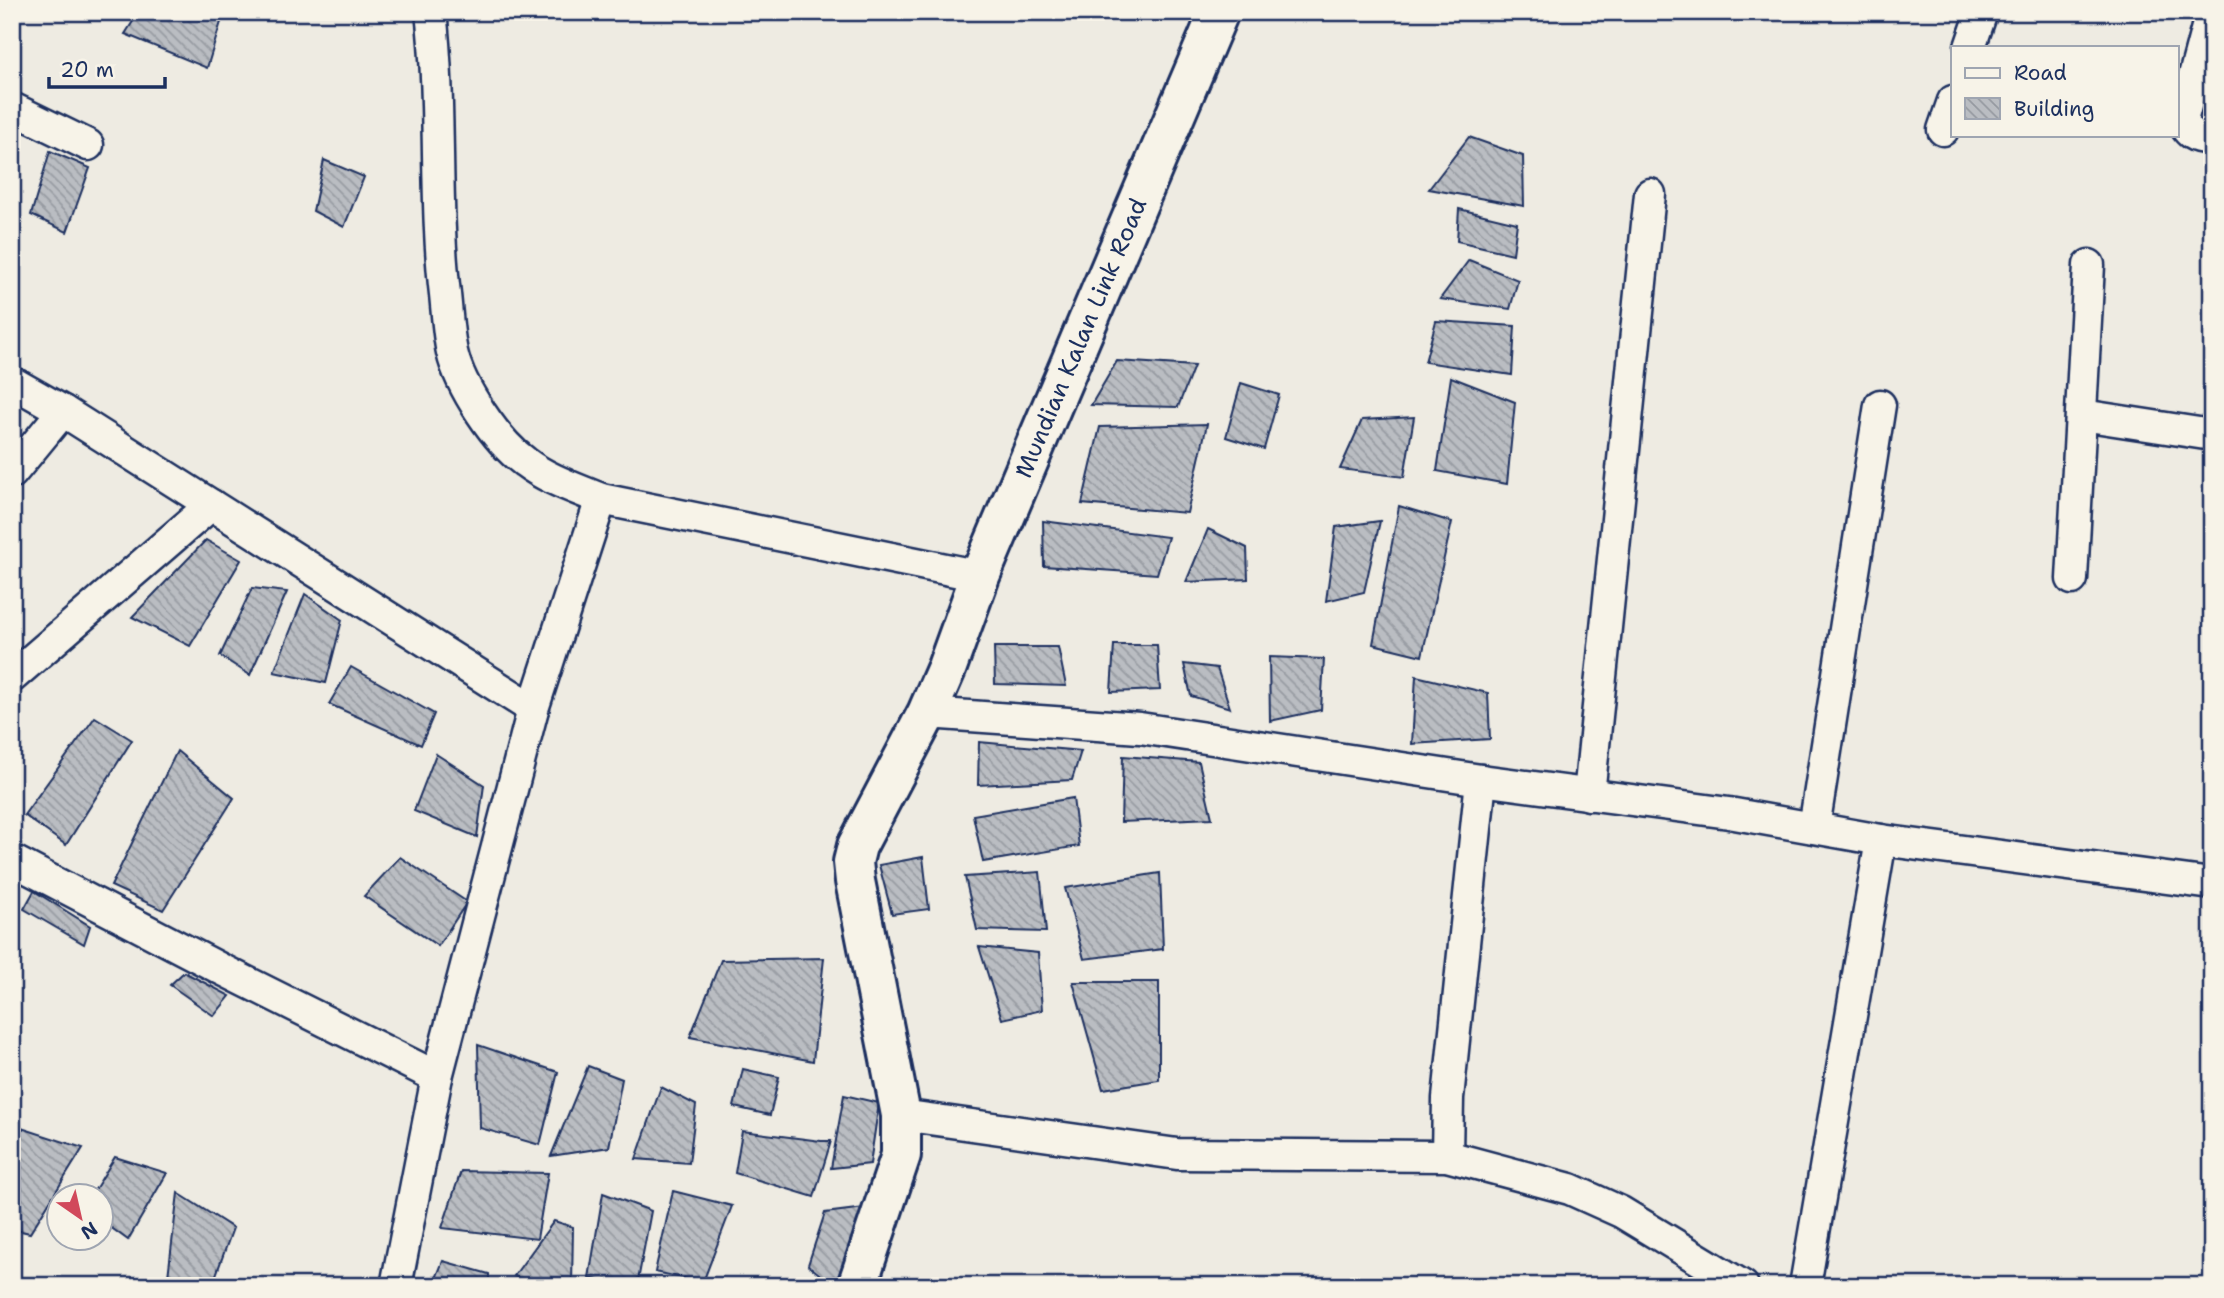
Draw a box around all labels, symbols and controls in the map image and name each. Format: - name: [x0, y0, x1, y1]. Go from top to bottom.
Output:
- scale bar: [49, 46, 164, 90]
- legend: [1951, 46, 2178, 136]
- text: 20 m: [60, 56, 114, 84]
- text: Road: [2014, 59, 2067, 87]
- text: Building: [2014, 95, 2094, 123]
- street label: Mundian Kalan Link Road: [1007, 193, 1154, 483]
- north arrow: [46, 1182, 116, 1252]
- text: N: [76, 1216, 102, 1245]

